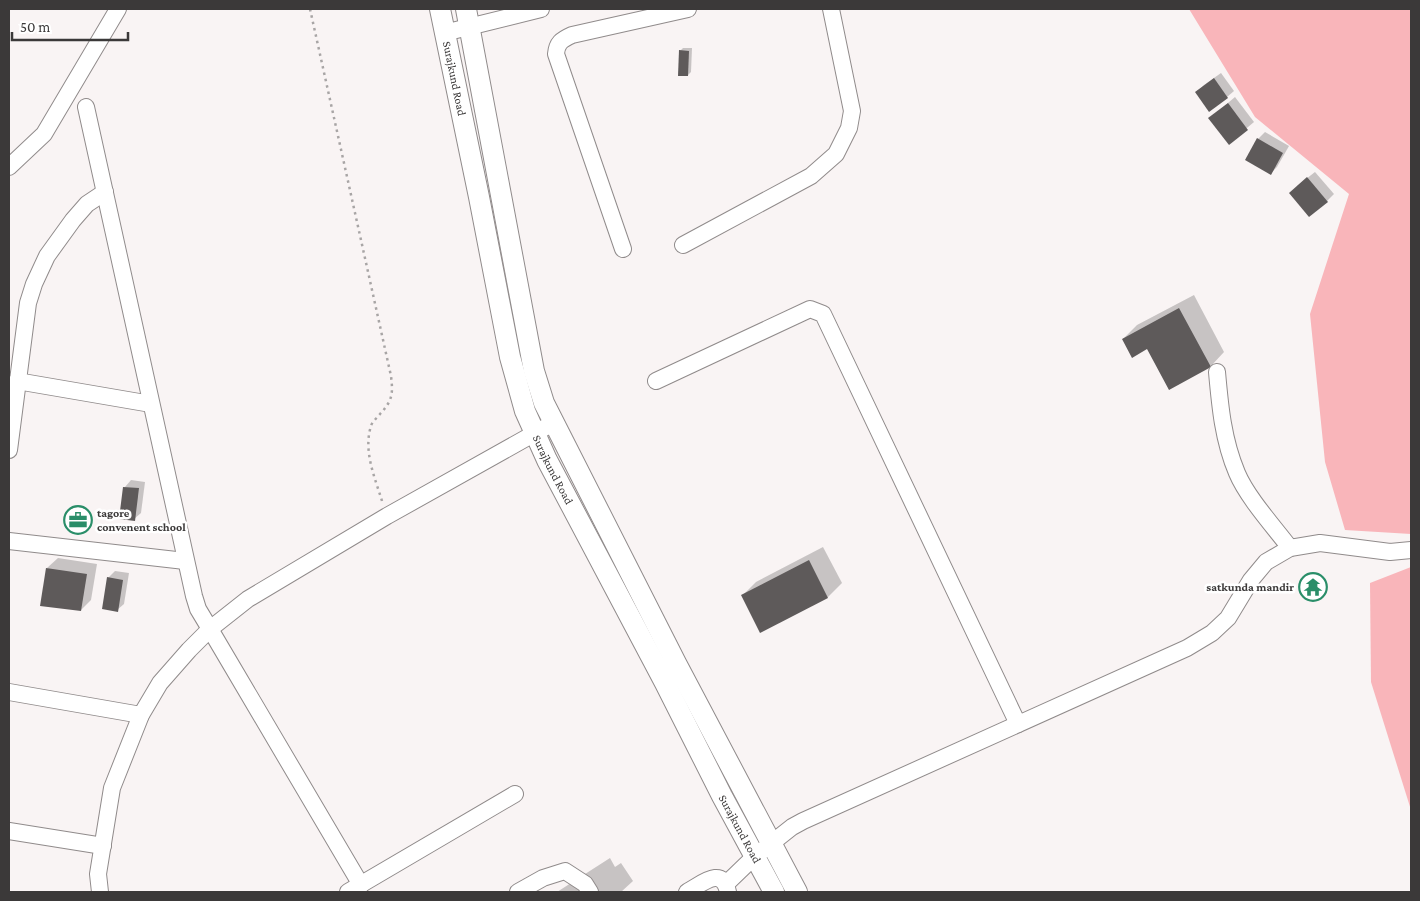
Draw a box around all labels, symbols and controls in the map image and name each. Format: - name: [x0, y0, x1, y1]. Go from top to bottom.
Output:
- scale bar: [12, 10, 129, 42]
- text: 50 m: [20, 19, 50, 35]
- street label: Surajkund Road: [440, 40, 469, 118]
- street label: Surajkund Road: [530, 433, 577, 507]
- office icon: tagore convenent school: [63, 505, 93, 535]
- place label: tagore convenent school: [97, 506, 186, 534]
- temple icon: satkunda mandir: [1298, 572, 1328, 602]
- place label: satkunda mandir: [1206, 580, 1294, 594]
- street label: Surajkund Road: [716, 792, 764, 866]

